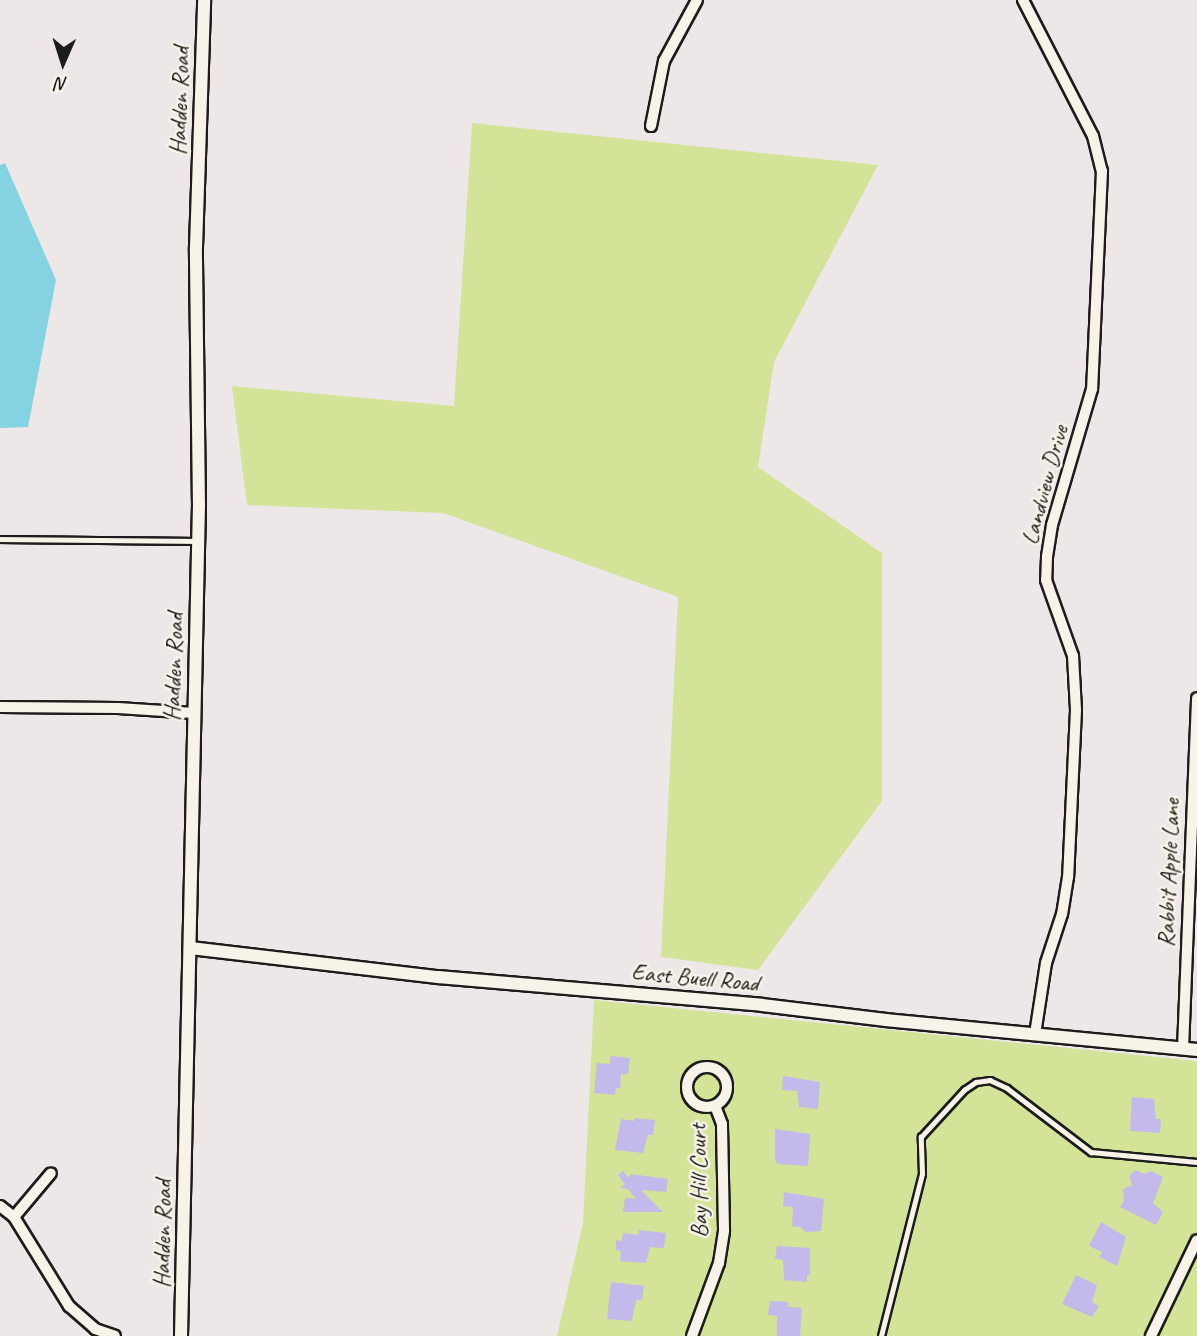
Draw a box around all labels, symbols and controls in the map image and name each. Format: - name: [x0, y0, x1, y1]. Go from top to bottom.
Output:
- north arrow: [28, 28, 98, 98]
- street label: Hadden Road: [164, 47, 196, 155]
- text: N: [55, 72, 68, 96]
- street label: Landview Drive: [1015, 422, 1075, 548]
- street label: Hadden Road: [158, 613, 190, 721]
- street label: Rabbit Apple Lane: [1152, 798, 1186, 948]
- street label: East Buell Road: [630, 958, 760, 998]
- street label: Bay Hill Court: [684, 1124, 714, 1238]
- street label: Hadden Road: [148, 1180, 178, 1288]

